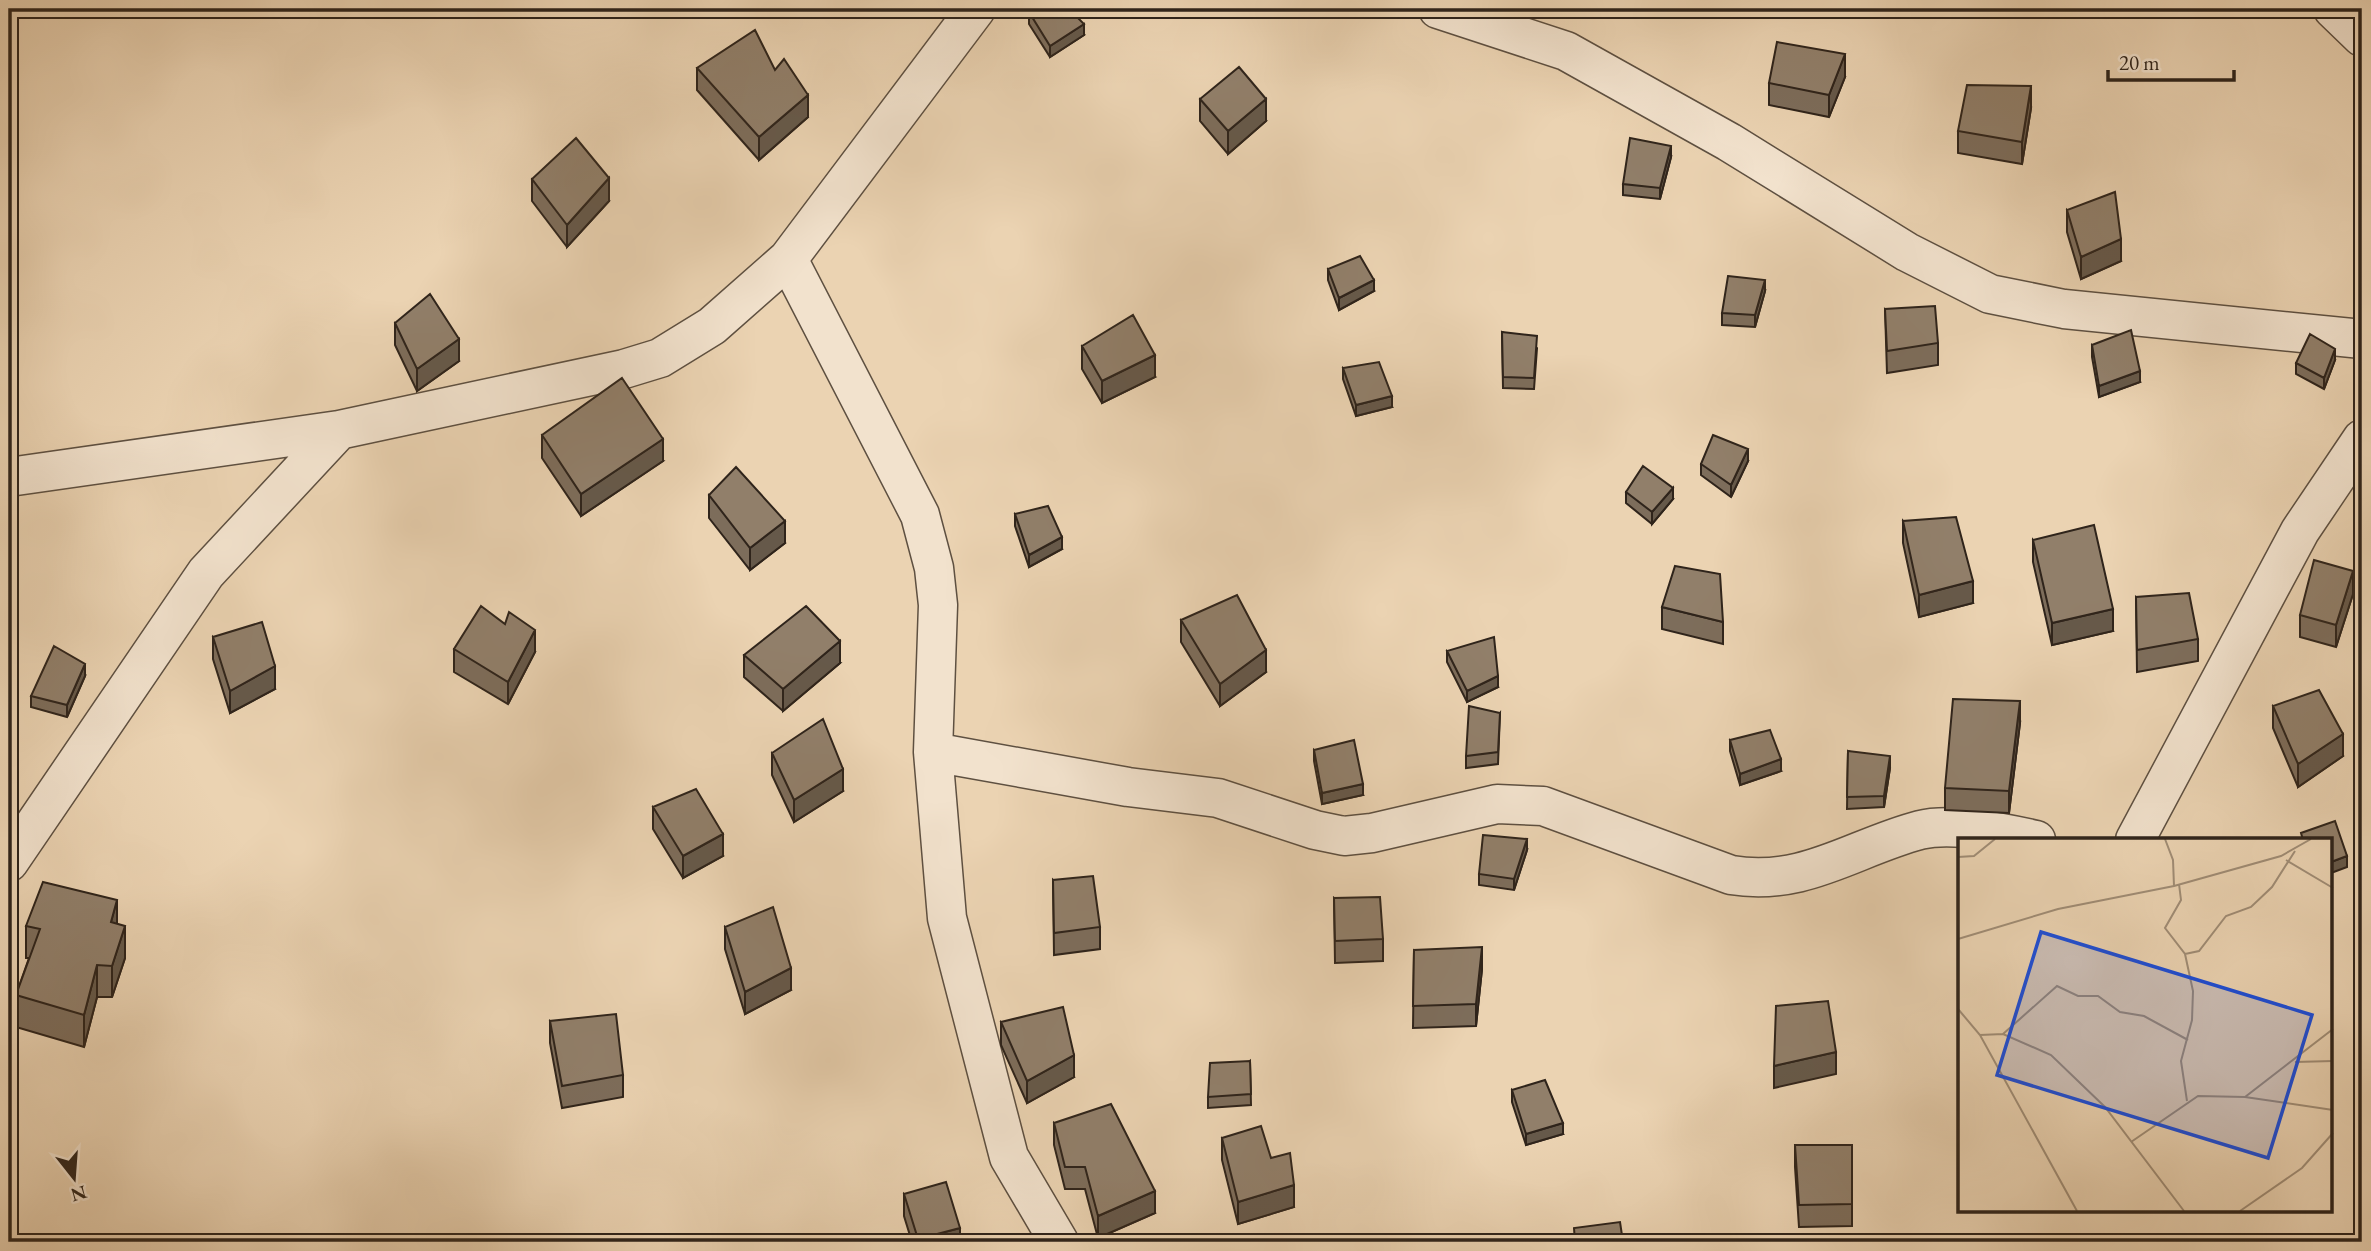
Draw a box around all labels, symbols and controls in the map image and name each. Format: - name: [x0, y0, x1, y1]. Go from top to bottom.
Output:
- scale bar: [2108, 38, 2234, 82]
- text: 20 m: [2119, 49, 2160, 76]
- inset map: [1958, 838, 2332, 1212]
- north arrow: [38, 1142, 108, 1212]
- text: N: [67, 1180, 90, 1208]

